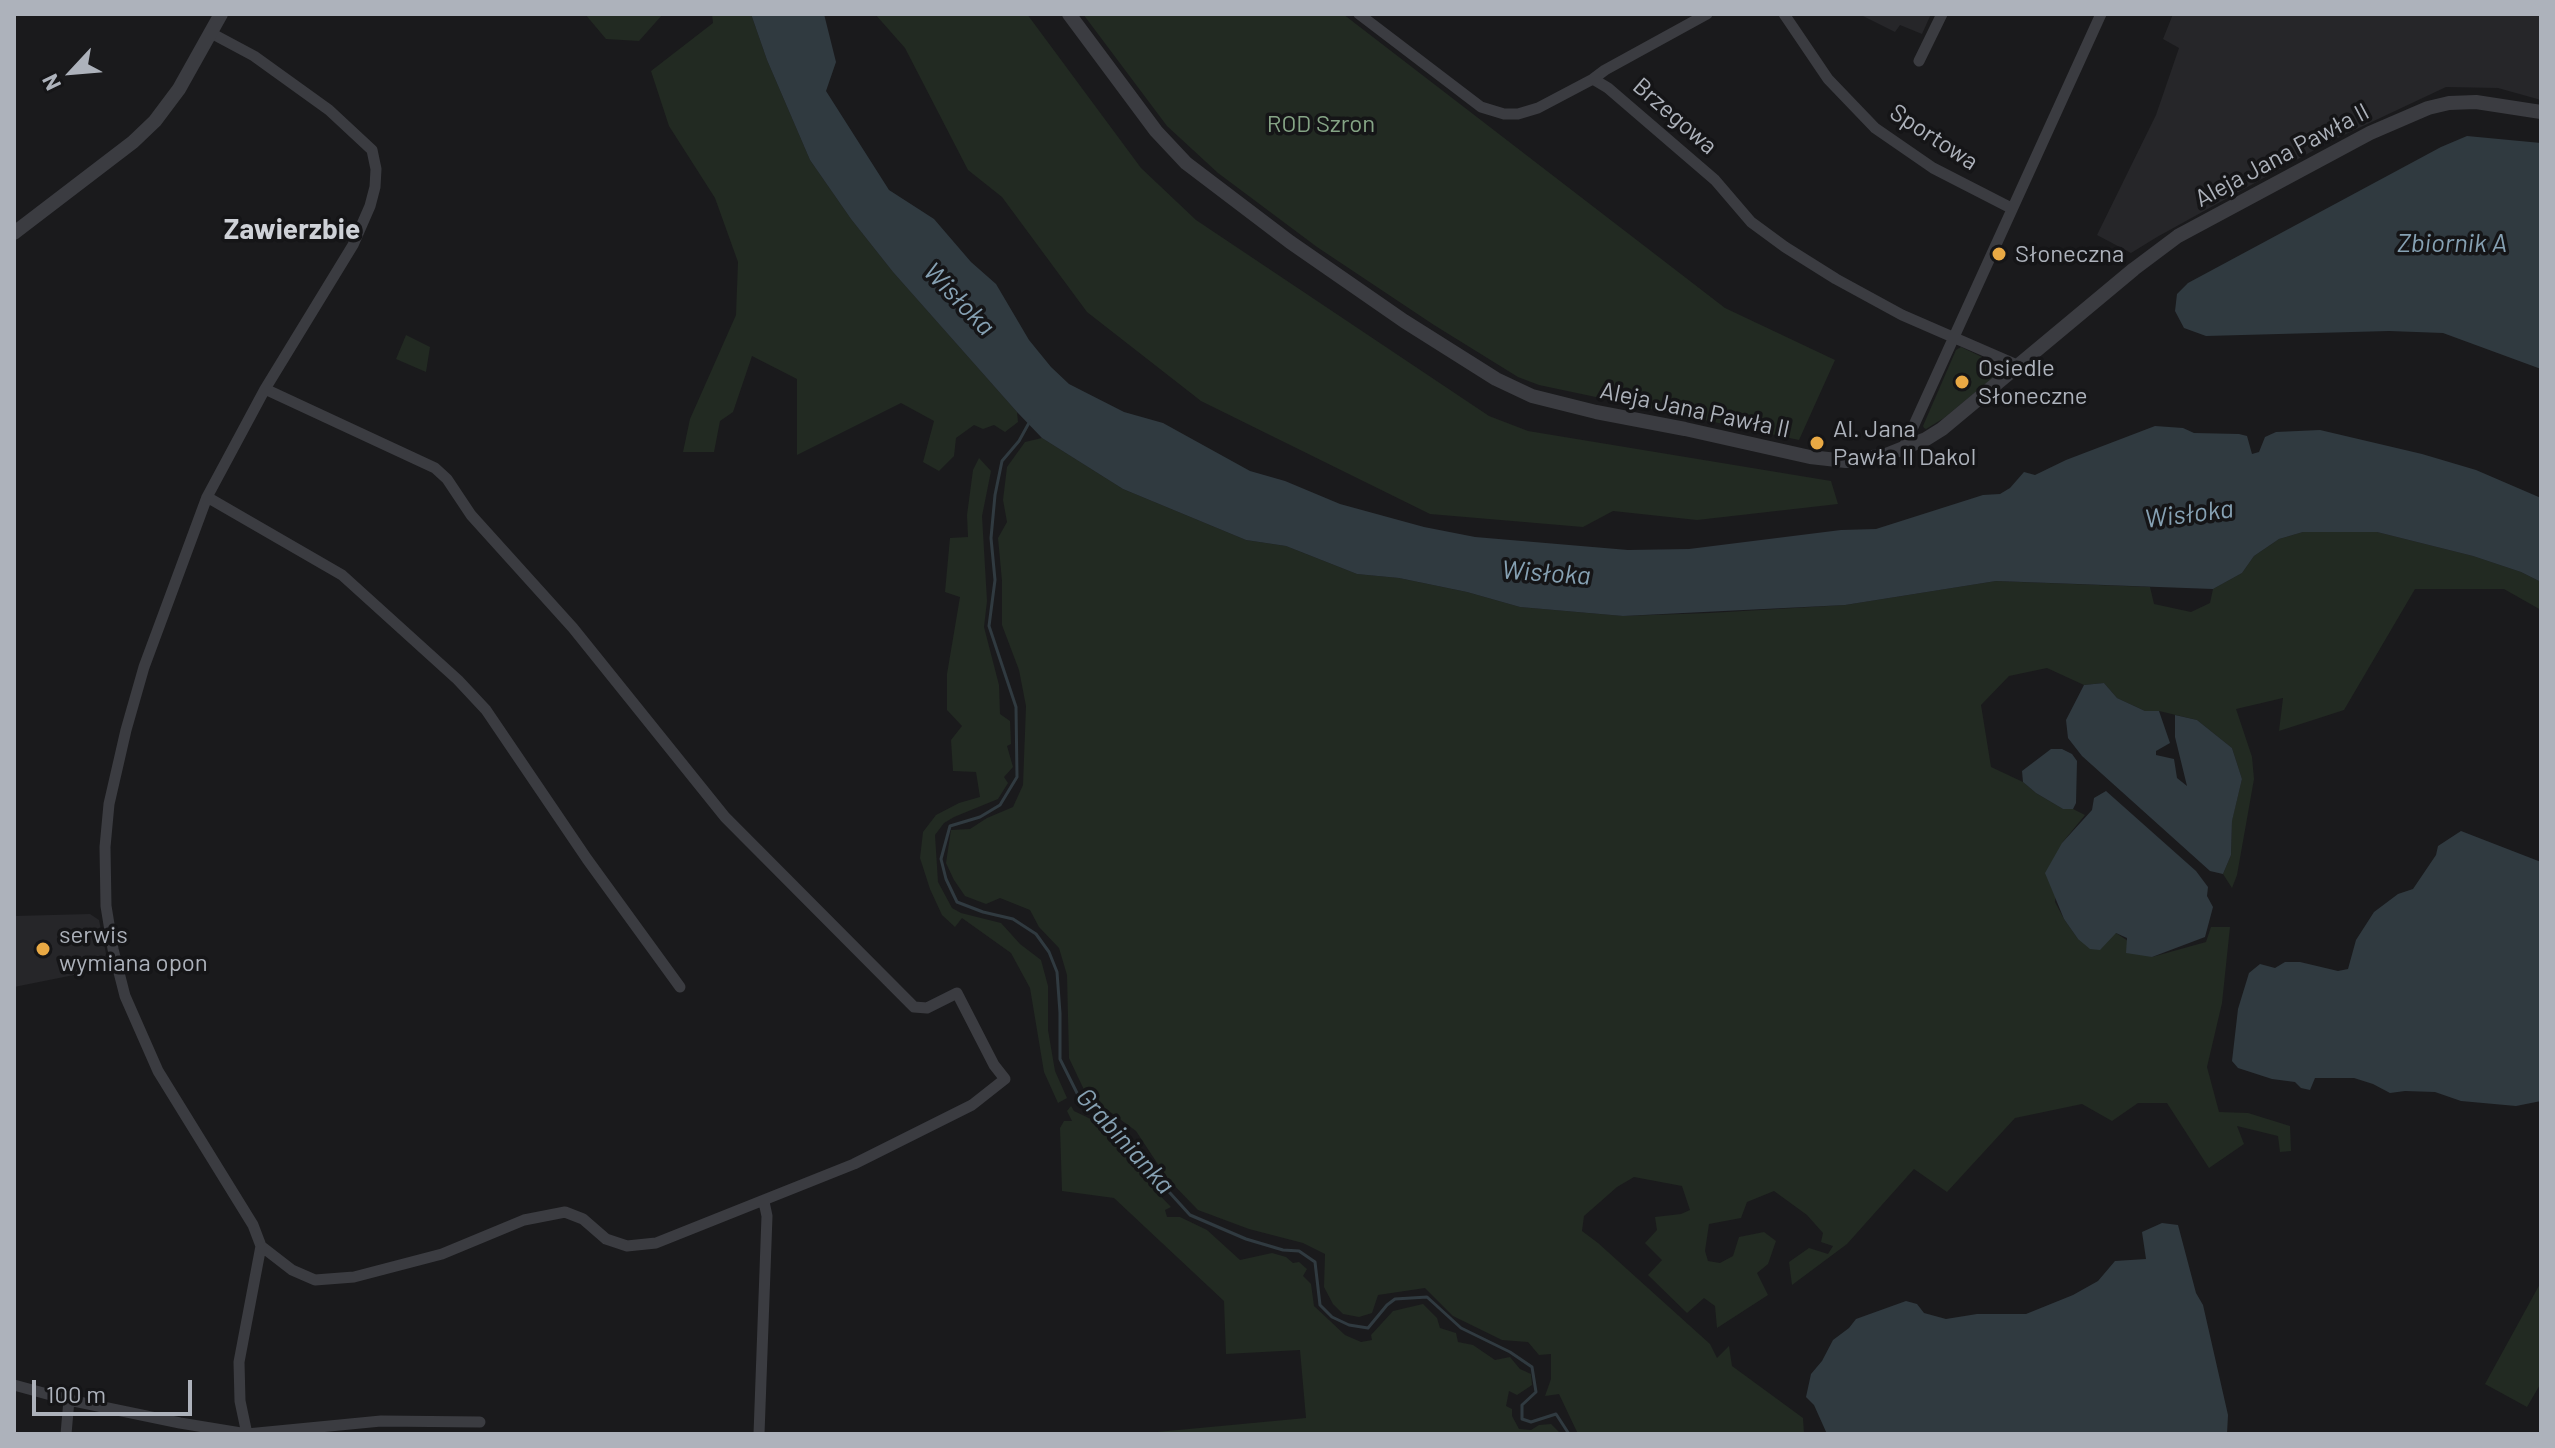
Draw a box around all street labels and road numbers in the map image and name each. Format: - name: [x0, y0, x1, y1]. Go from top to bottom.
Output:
- street label: Brzegowa: [1627, 72, 1723, 160]
- street label: Aleja Jana Pawła II: [2190, 97, 2374, 213]
- street label: Sportowa: [1884, 98, 1984, 176]
- street label: Aleja Jana Pawła II: [1598, 376, 1792, 444]

